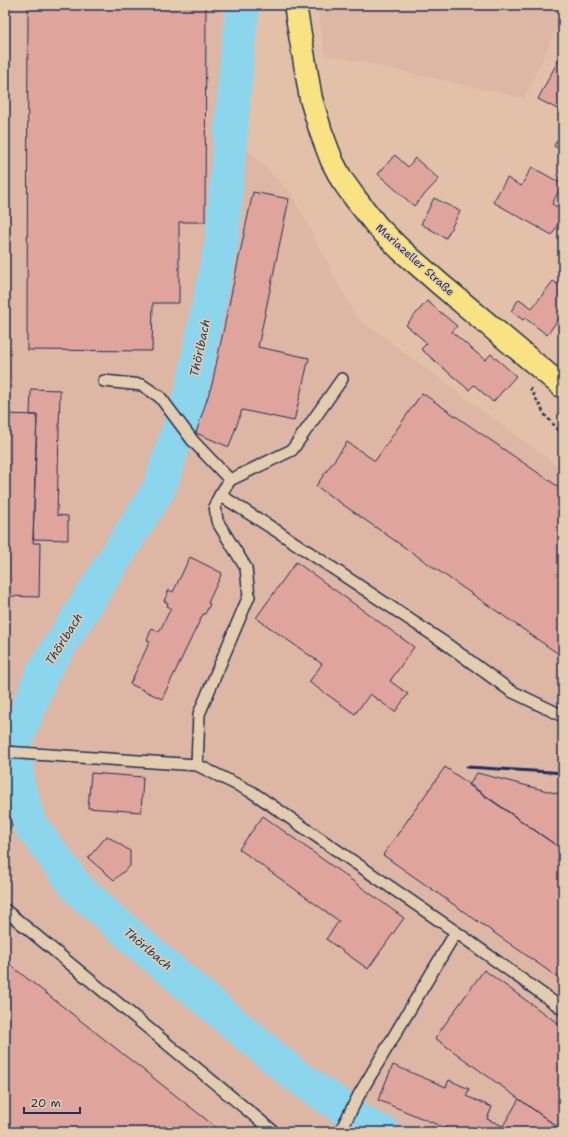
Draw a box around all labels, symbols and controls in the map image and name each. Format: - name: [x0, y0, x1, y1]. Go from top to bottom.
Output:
- street label: Mariazeller Straße: [372, 221, 458, 299]
- water label: Thörlbach: [186, 318, 214, 378]
- water label: Thörlbach: [42, 610, 86, 668]
- water label: Thörlbach: [120, 924, 176, 974]
- scale bar: [24, 1089, 80, 1115]
- text: 20 m: [30, 1095, 61, 1111]

